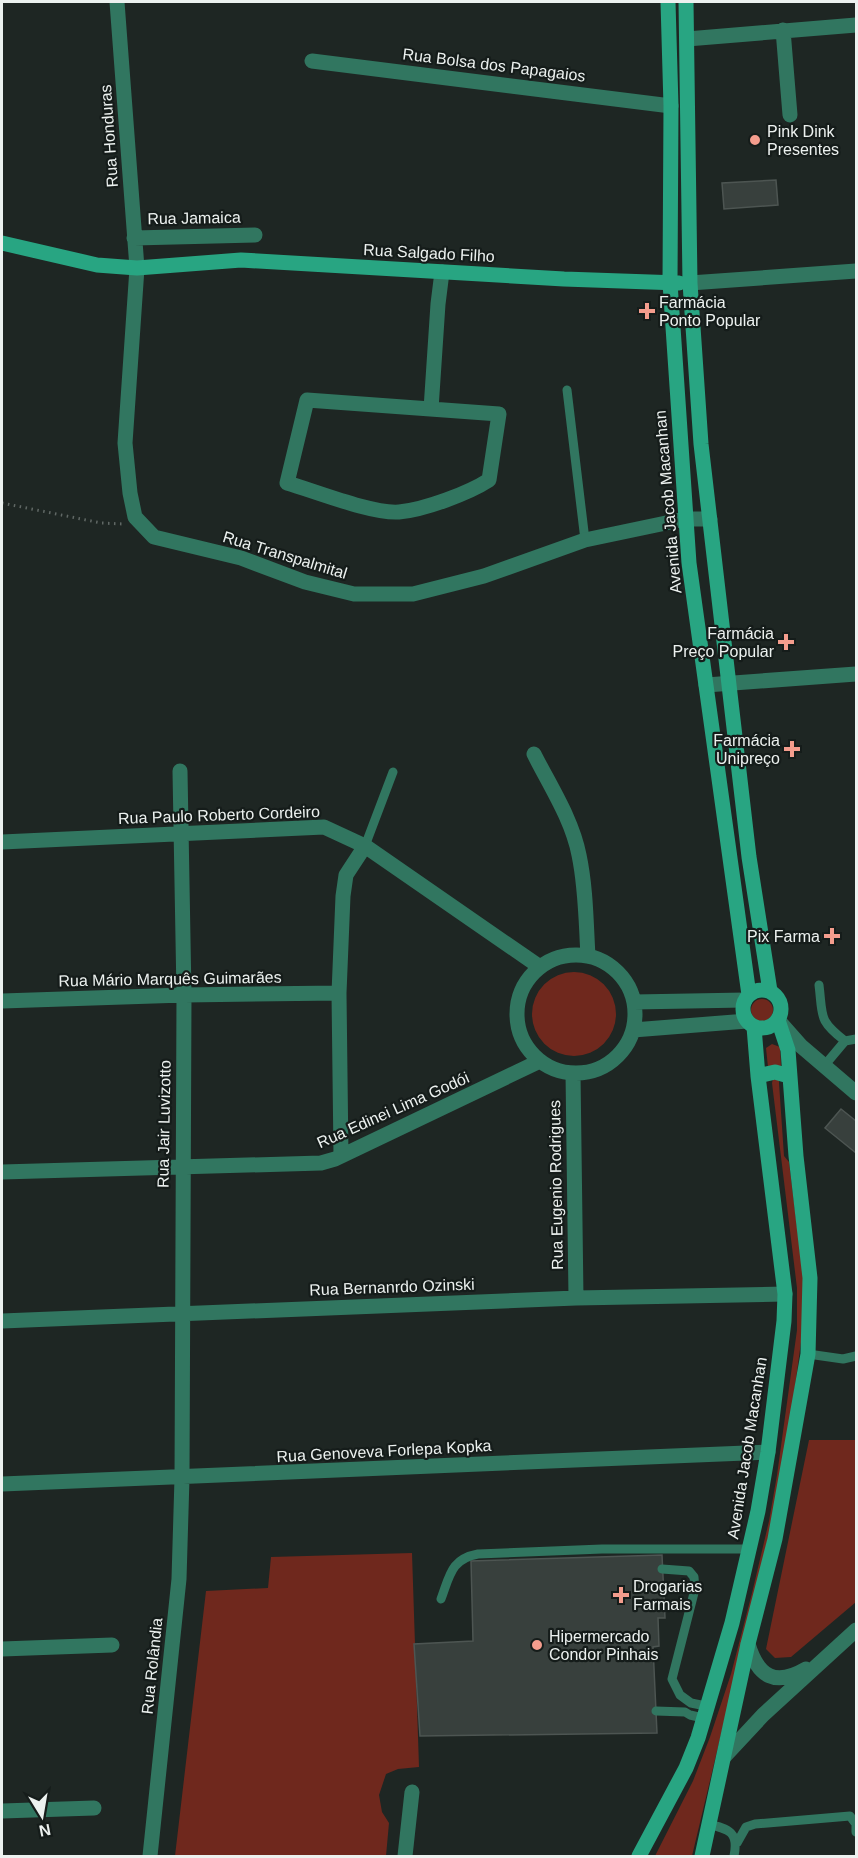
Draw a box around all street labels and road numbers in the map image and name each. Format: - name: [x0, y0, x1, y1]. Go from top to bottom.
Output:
- street label: Rua Bolsa dos Papagaios: [402, 45, 586, 85]
- street label: Rua Honduras: [97, 84, 121, 188]
- street label: Rua Jamaica: [147, 209, 241, 227]
- street label: Rua Salgado Filho: [363, 241, 495, 265]
- street label: Avenida Jacob Macanhan: [652, 410, 684, 594]
- street label: Rua Transpalmital: [221, 528, 349, 582]
- street label: Rua Paulo Roberto Cordeiro: [118, 803, 320, 827]
- street label: Rua Mário Marquês Guimarães: [58, 969, 282, 989]
- street label: Rua Jair Luvizotto: [154, 1060, 174, 1188]
- street label: Rua Edinei Lima Godói: [314, 1069, 472, 1151]
- street label: Rua Eugenio Rodrigues: [546, 1100, 566, 1270]
- street label: Rua Bernanrdo Ozinski: [309, 1276, 475, 1298]
- street label: Avenida Jacob Macanhan: [724, 1356, 770, 1540]
- street label: Rua Genoveva Forlepa Kopka: [276, 1437, 492, 1465]
- street label: Rua Rolândia: [138, 1617, 166, 1715]

